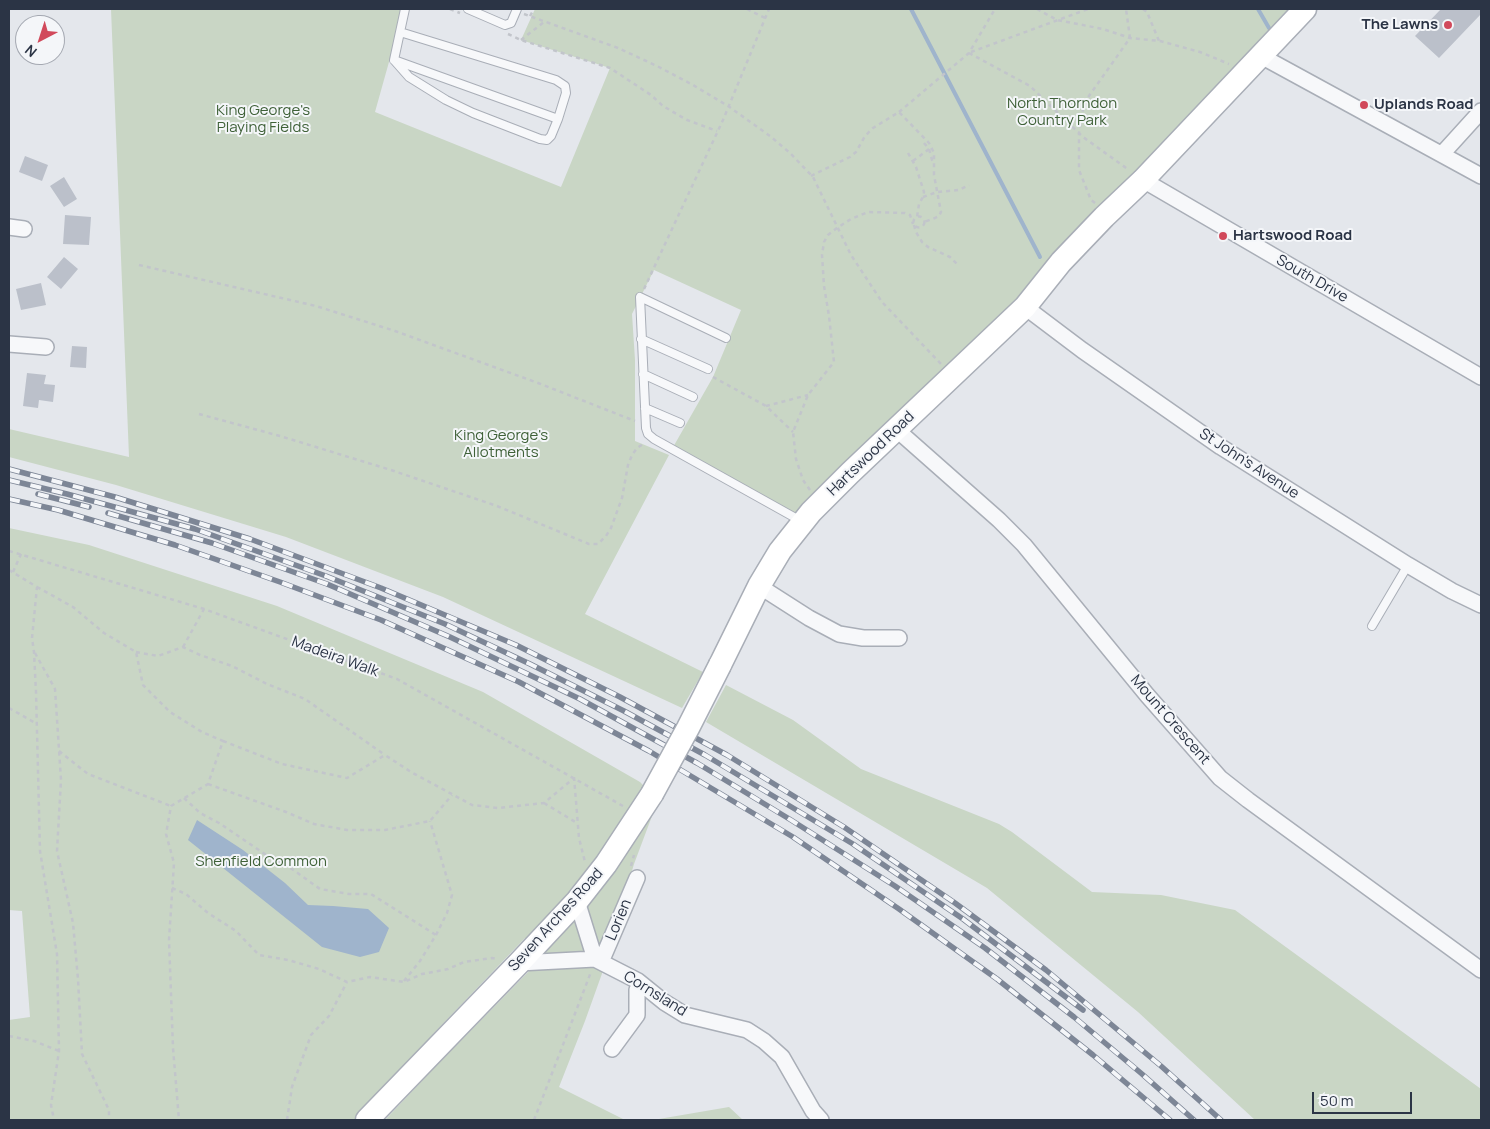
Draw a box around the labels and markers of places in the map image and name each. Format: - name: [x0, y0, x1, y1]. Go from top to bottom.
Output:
- place label: The Lawns: [1362, 16, 1438, 34]
- marker: The Lawns: [1442, 19, 1454, 31]
- place label: Uplands Road: [1374, 96, 1474, 114]
- marker: Uplands Road: [1358, 99, 1370, 111]
- place label: Hartswood Road: [1233, 227, 1352, 245]
- marker: Hartswood Road: [1217, 230, 1229, 242]

